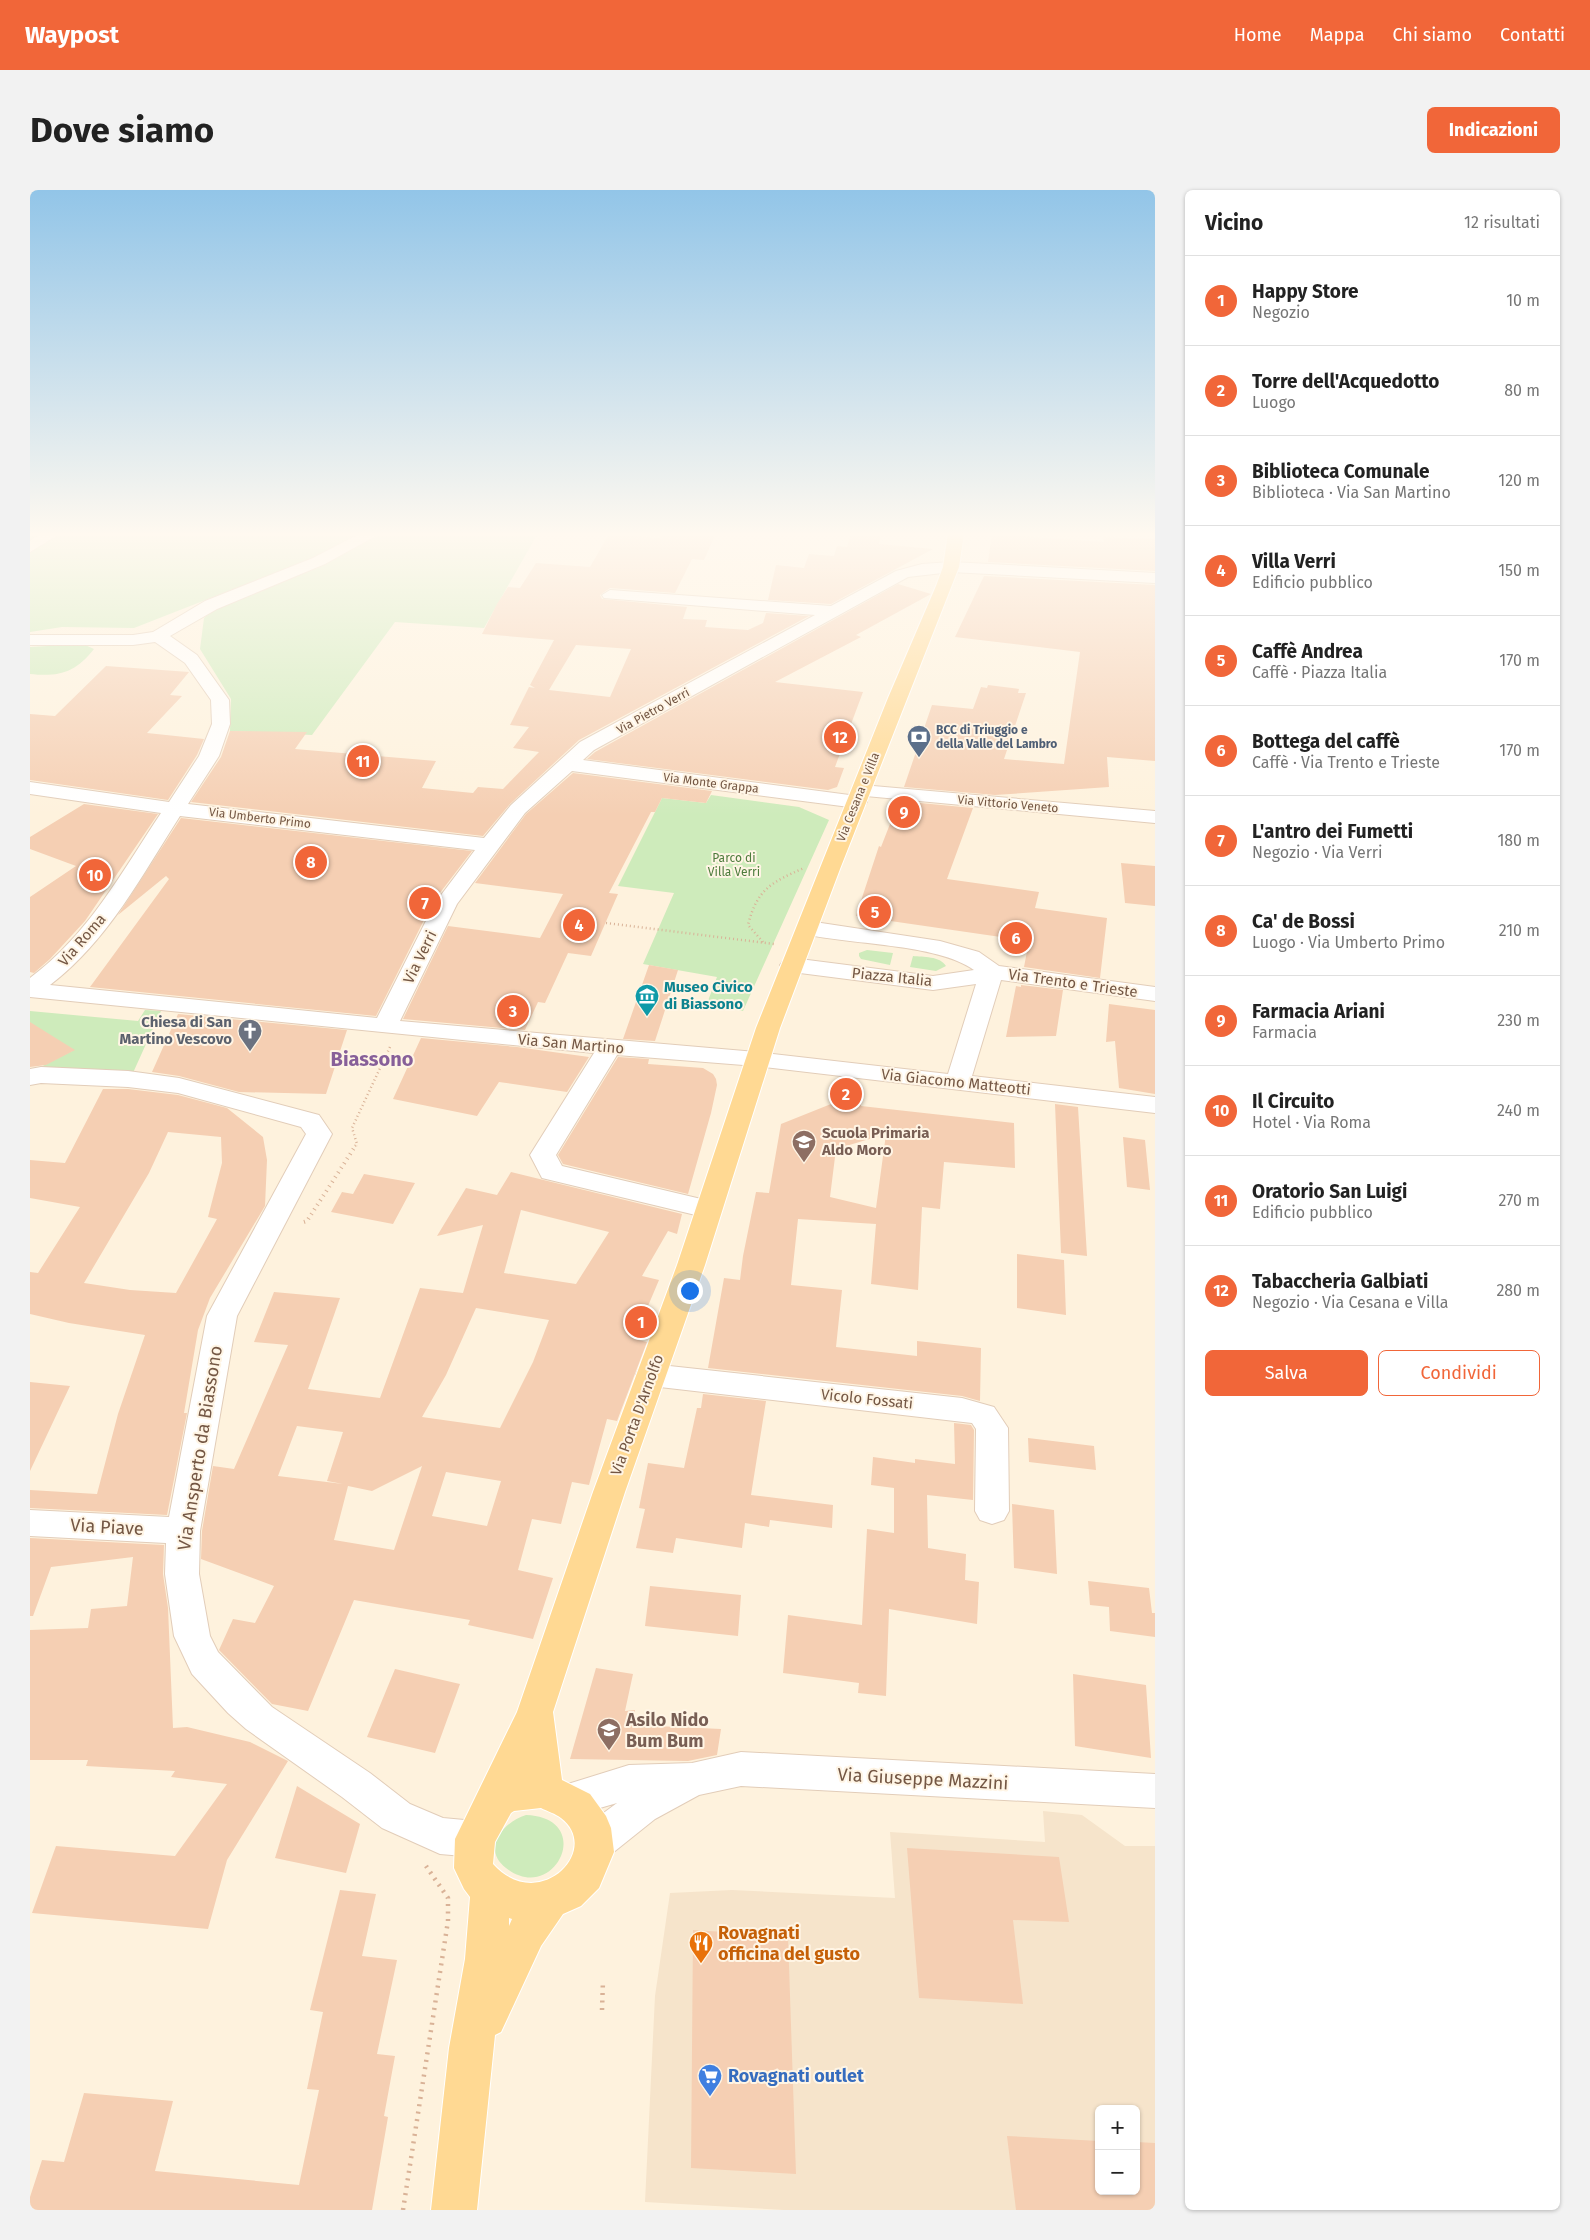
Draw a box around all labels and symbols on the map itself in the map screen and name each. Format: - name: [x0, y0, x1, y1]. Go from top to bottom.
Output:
- street label: Via Pietro Verri: [614, 685, 692, 737]
- pin: 12: [824, 718, 856, 756]
- place label: BCC di Triuggio e della Valle del Lambro: [936, 723, 1057, 751]
- bank icon: BCC di Triuggio e della Valle del Lambro: [906, 724, 932, 758]
- pin: 11: [347, 742, 379, 780]
- street label: Via Cesana e Villa: [834, 750, 882, 844]
- street label: Via Monte Grappa: [663, 770, 759, 796]
- pin: 9: [888, 793, 920, 831]
- street label: Via Vittorio Veneto: [957, 793, 1059, 815]
- street label: Via Umberto Primo: [208, 805, 312, 831]
- pin: 8: [295, 843, 327, 881]
- park label: Parco di Villa Verri: [708, 851, 760, 879]
- pin: 10: [79, 856, 111, 894]
- pin: 7: [409, 884, 441, 922]
- pin: 5: [859, 893, 891, 931]
- pin: 4: [563, 906, 595, 944]
- street label: Via Roma: [54, 910, 110, 970]
- pin: 6: [1000, 919, 1032, 957]
- street label: Via Verri: [399, 928, 441, 986]
- street label: Piazza Italia: [851, 964, 933, 990]
- street label: Via Trento e Trieste: [1007, 965, 1139, 1001]
- place label: Museo Civico di Biassono: [664, 978, 753, 1013]
- museum icon: Museo Civico di Biassono: [634, 983, 660, 1017]
- pin: 3: [497, 992, 529, 1030]
- place label: Chiesa di San Martino Vescovo: [119, 1013, 232, 1048]
- church icon: Chiesa di San Martino Vescovo: [237, 1018, 263, 1052]
- street label: Via San Martino: [517, 1030, 625, 1058]
- district label: Biassono: [331, 1047, 414, 1071]
- street label: Via Giacomo Matteotti: [880, 1065, 1032, 1099]
- pin: 2: [830, 1075, 862, 1113]
- place label: Scuola Primaria Aldo Moro: [821, 1124, 929, 1159]
- school or university icon: Scuola Primaria Aldo Moro: [791, 1129, 817, 1163]
- your location: [677, 1278, 703, 1304]
- pin: 1: [625, 1303, 657, 1341]
- street label: Via Ansperto da Biassono: [173, 1344, 227, 1552]
- street label: Via Porta D'Arnolfo: [607, 1352, 667, 1478]
- street label: Vicolo Fossati: [820, 1385, 914, 1413]
- street label: Via Piave: [70, 1514, 144, 1540]
- place label: Asilo Nido Bum Bum: [625, 1709, 709, 1752]
- school or university icon: Asilo Nido Bum Bum: [596, 1717, 622, 1751]
- street label: Via Giuseppe Mazzini: [837, 1764, 1009, 1794]
- place label: Rovagnati officina del gusto: [718, 1922, 860, 1965]
- restaurant icon: Rovagnati officina del gusto: [688, 1930, 714, 1964]
- supermarket icon: Rovagnati outlet: [697, 2063, 723, 2097]
- place label: Rovagnati outlet: [728, 2065, 865, 2087]

